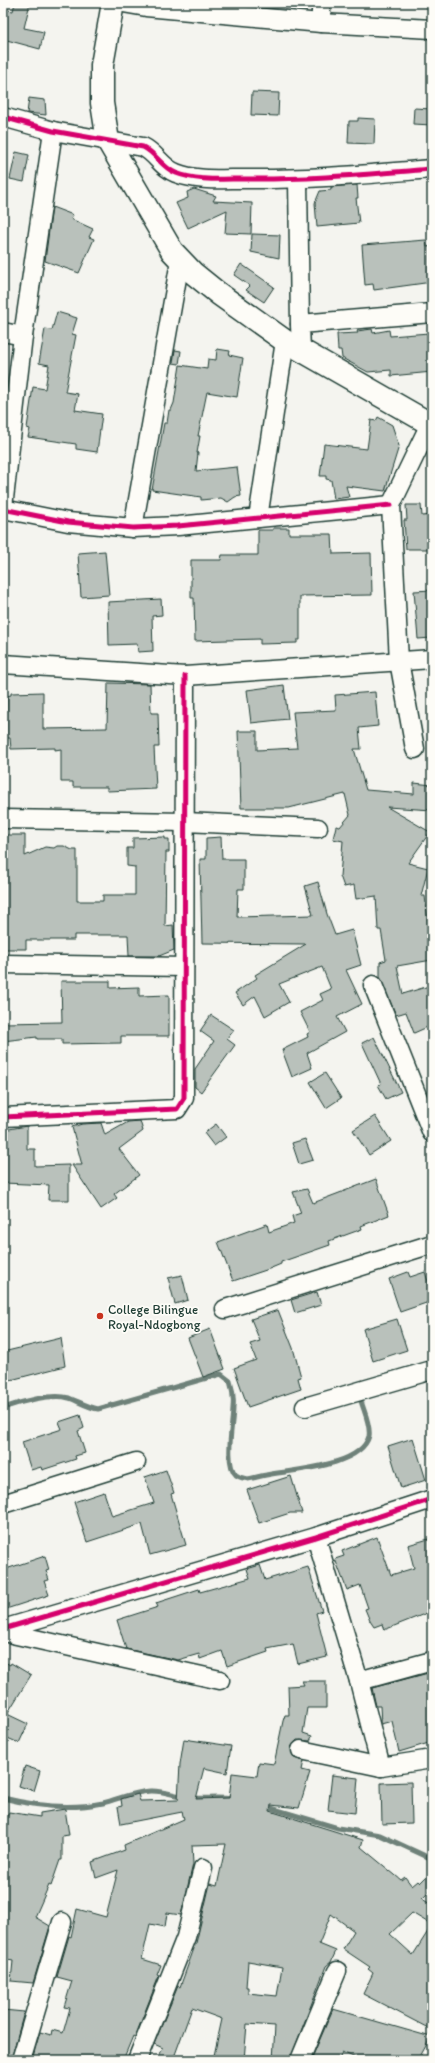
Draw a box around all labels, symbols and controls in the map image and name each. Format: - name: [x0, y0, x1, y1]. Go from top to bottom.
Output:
- place label: College Bilingue Royal-Ndogbong: [108, 1302, 201, 1332]
- marker: College Bilingue Royal-Ndogbong: [95, 1311, 105, 1321]

